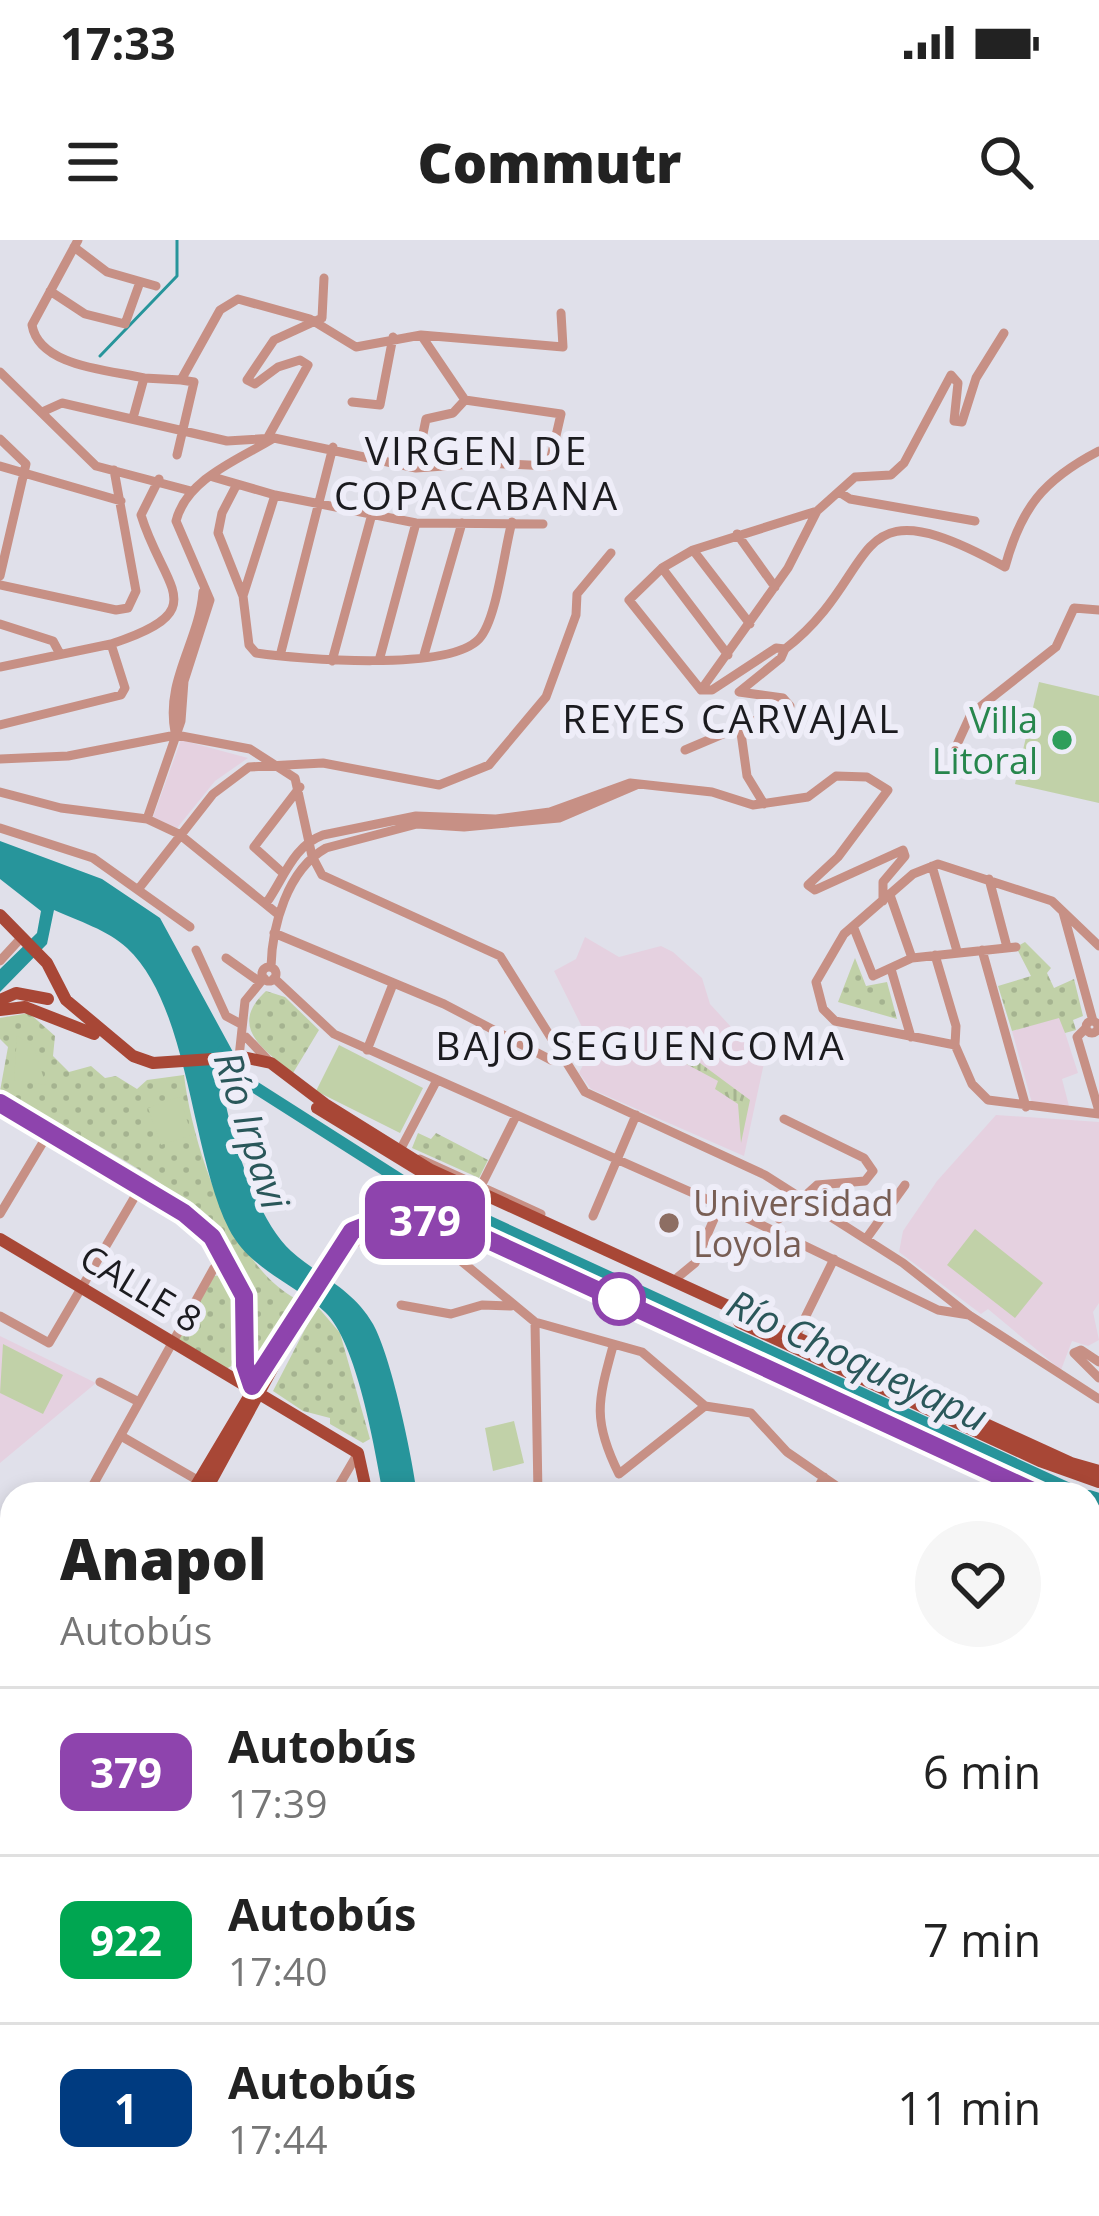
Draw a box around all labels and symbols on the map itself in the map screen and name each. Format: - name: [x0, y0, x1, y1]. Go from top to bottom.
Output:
- district label: VIRGEN DE COPACABANA: [334, 423, 620, 521]
- district label: REYES CARVAJAL: [562, 691, 902, 744]
- place label: Villa Litoral: [932, 695, 1038, 785]
- marker: Villa Litoral: [1049, 727, 1075, 753]
- district label: BAJO SEGUENCOMA: [435, 1018, 847, 1071]
- water label: Río Irpavi: [203, 1044, 304, 1217]
- place label: Universidad Loyola: [693, 1178, 894, 1268]
- line badge: 379: [356, 1181, 494, 1259]
- marker: Universidad Loyola: [656, 1210, 682, 1236]
- street label: CALLE 8: [71, 1233, 211, 1343]
- unlabelled marker: [594, 1274, 644, 1324]
- water label: Río Choqueyapu: [719, 1276, 997, 1442]

